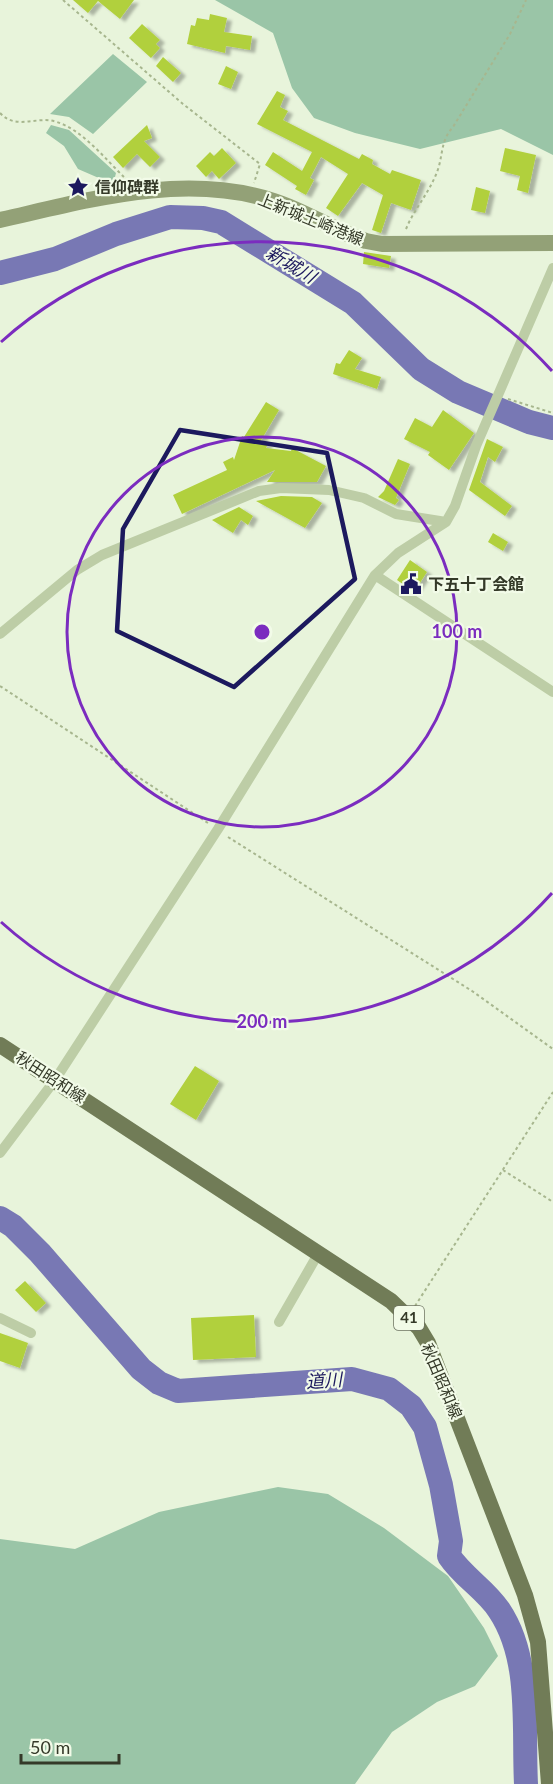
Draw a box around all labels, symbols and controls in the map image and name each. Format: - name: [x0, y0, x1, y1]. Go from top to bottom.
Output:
- place icon: 信仰碑群: [66, 175, 90, 199]
- place label: 信仰碑群: [94, 177, 159, 196]
- street label: 上新城土崎港線: [256, 189, 367, 248]
- water label: 新城川: [263, 241, 322, 289]
- public building icon: 下五十丁会館: [399, 572, 423, 596]
- place label: 下五十丁会館: [428, 574, 524, 593]
- text: 100 m: [432, 620, 482, 642]
- centre of rings: [252, 622, 272, 642]
- text: 200 m: [237, 1010, 287, 1032]
- street label: 秋田昭和線: [13, 1047, 90, 1106]
- road number: 41: [394, 1306, 424, 1330]
- street label: 秋田昭和線: [418, 1340, 467, 1421]
- water label: 道川: [305, 1368, 345, 1392]
- scale bar: [21, 1727, 118, 1765]
- text: 50 m: [30, 1736, 70, 1758]

